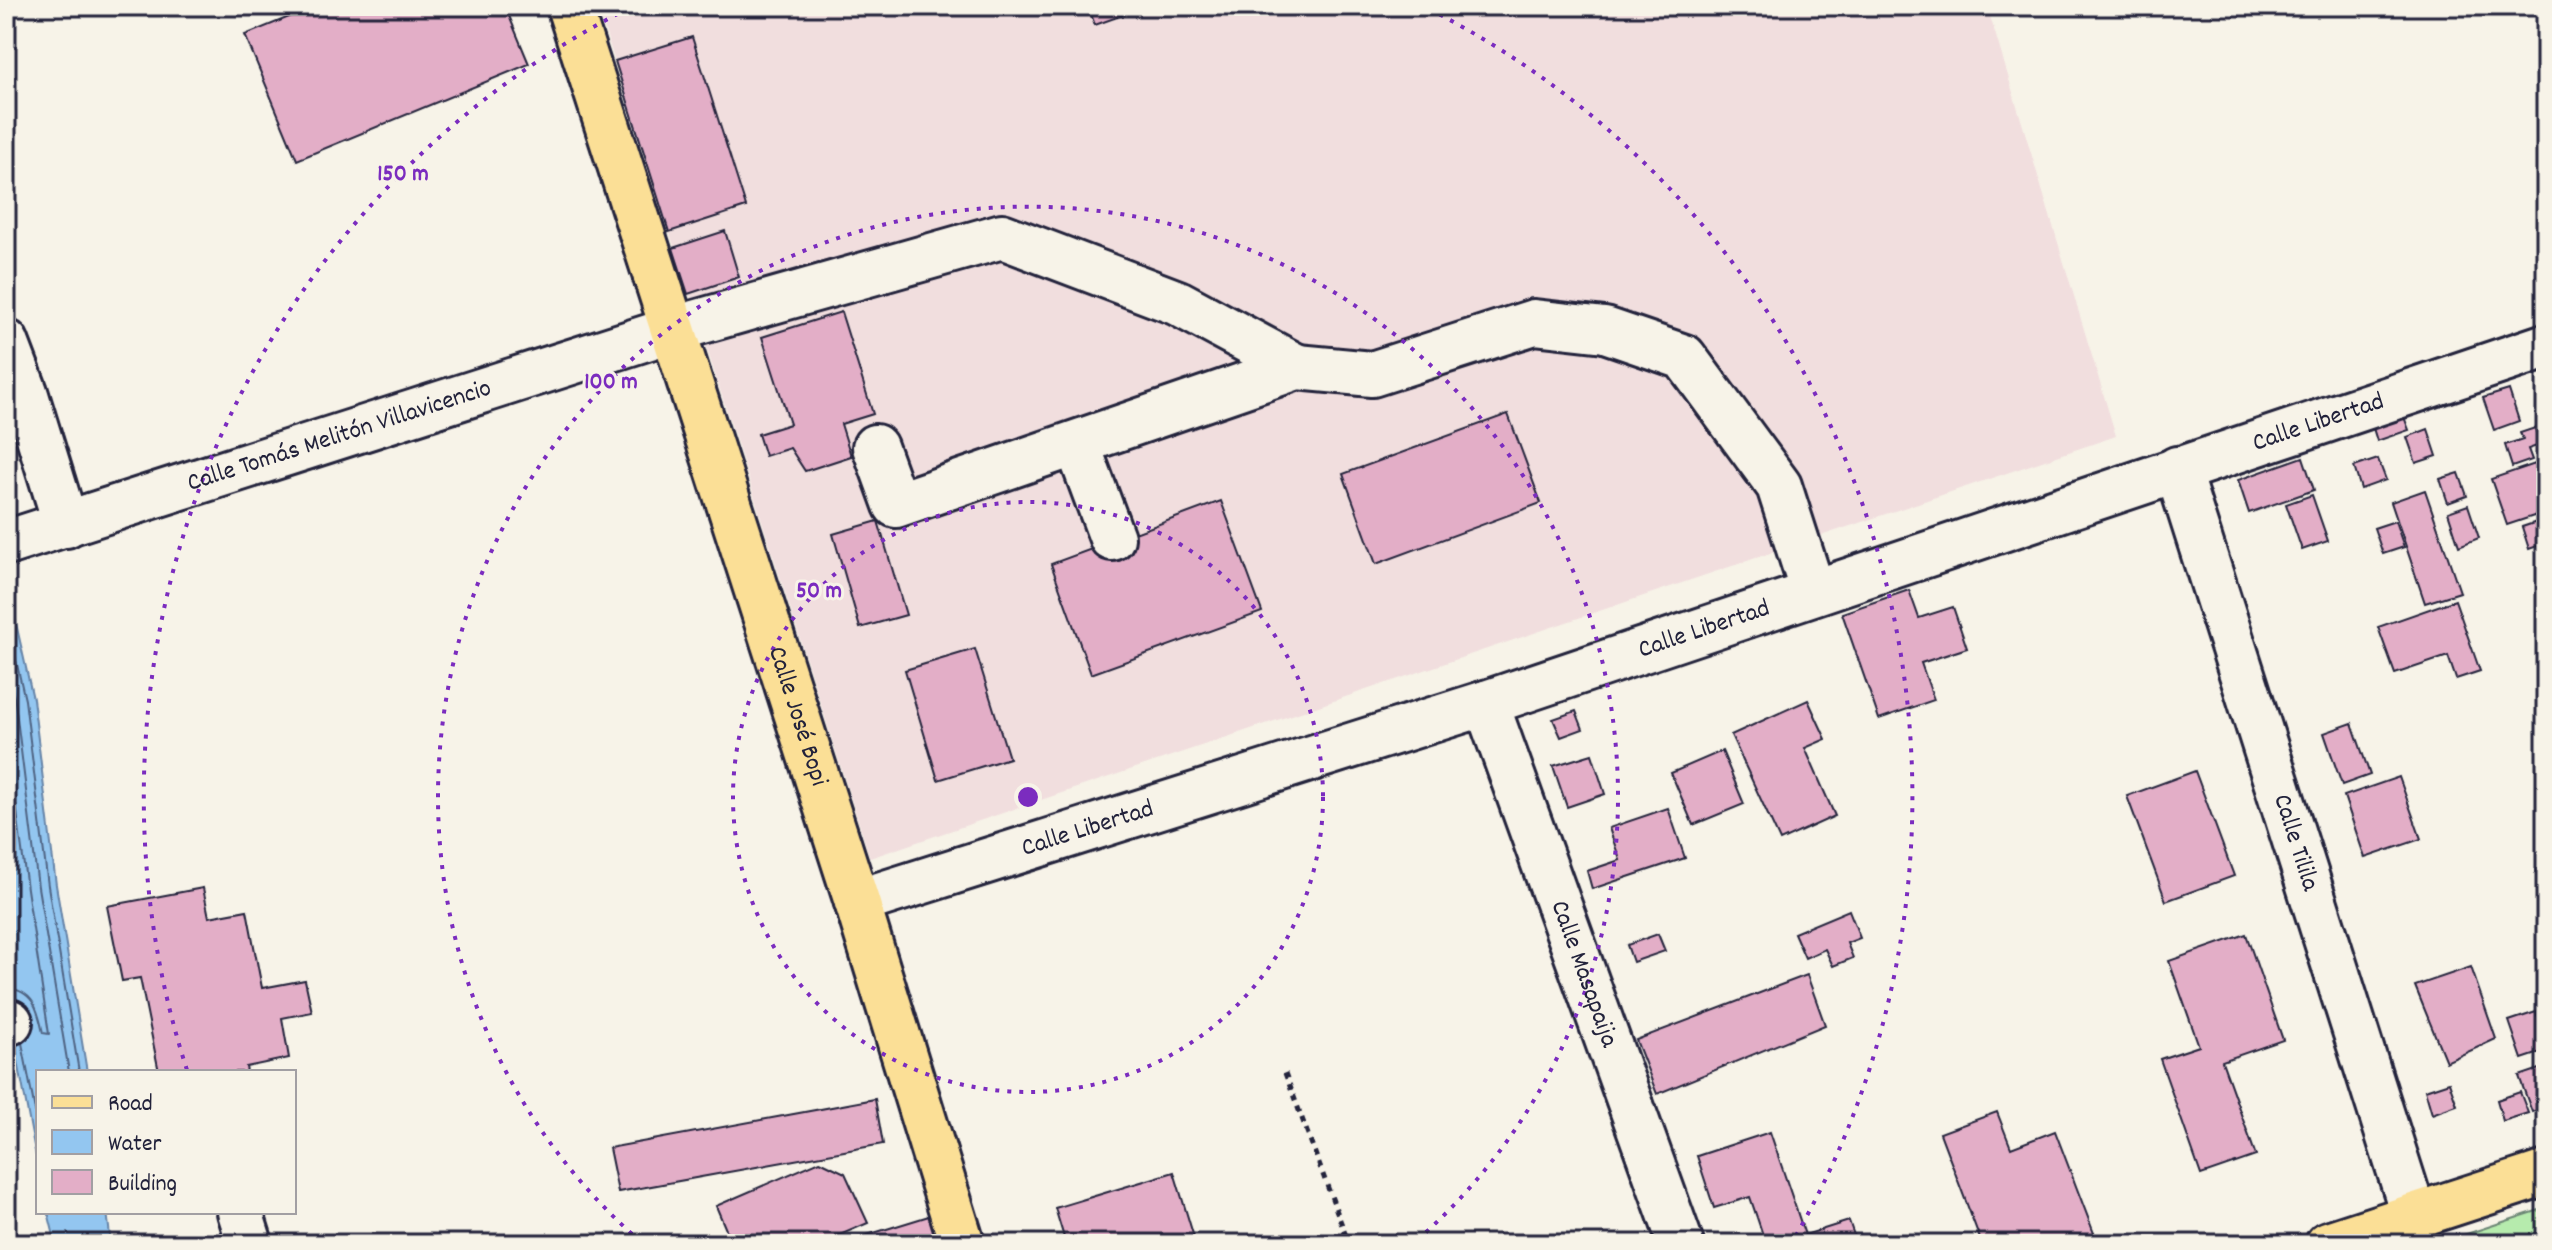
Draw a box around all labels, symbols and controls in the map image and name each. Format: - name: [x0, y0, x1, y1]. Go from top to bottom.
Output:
- text: 150 m: [377, 158, 429, 192]
- text: 100 m: [584, 366, 638, 400]
- street label: Calle Tomás Melitón Villavicencio: [183, 370, 496, 502]
- street label: Calle Libertad: [2248, 383, 2389, 462]
- text: 50 m: [796, 575, 842, 609]
- street label: Calle Libertad: [1634, 590, 1775, 669]
- street label: Calle José Bopi: [758, 642, 837, 791]
- centre of rings: [1014, 783, 1042, 811]
- street label: Calle Tilila: [2263, 790, 2328, 896]
- street label: Calle Libertad: [1017, 791, 1158, 867]
- street label: Calle Masapaija: [1540, 895, 1627, 1053]
- legend: [36, 1070, 296, 1214]
- text: Road: [108, 1088, 153, 1122]
- text: Water: [108, 1128, 161, 1162]
- text: Building: [108, 1168, 177, 1202]

